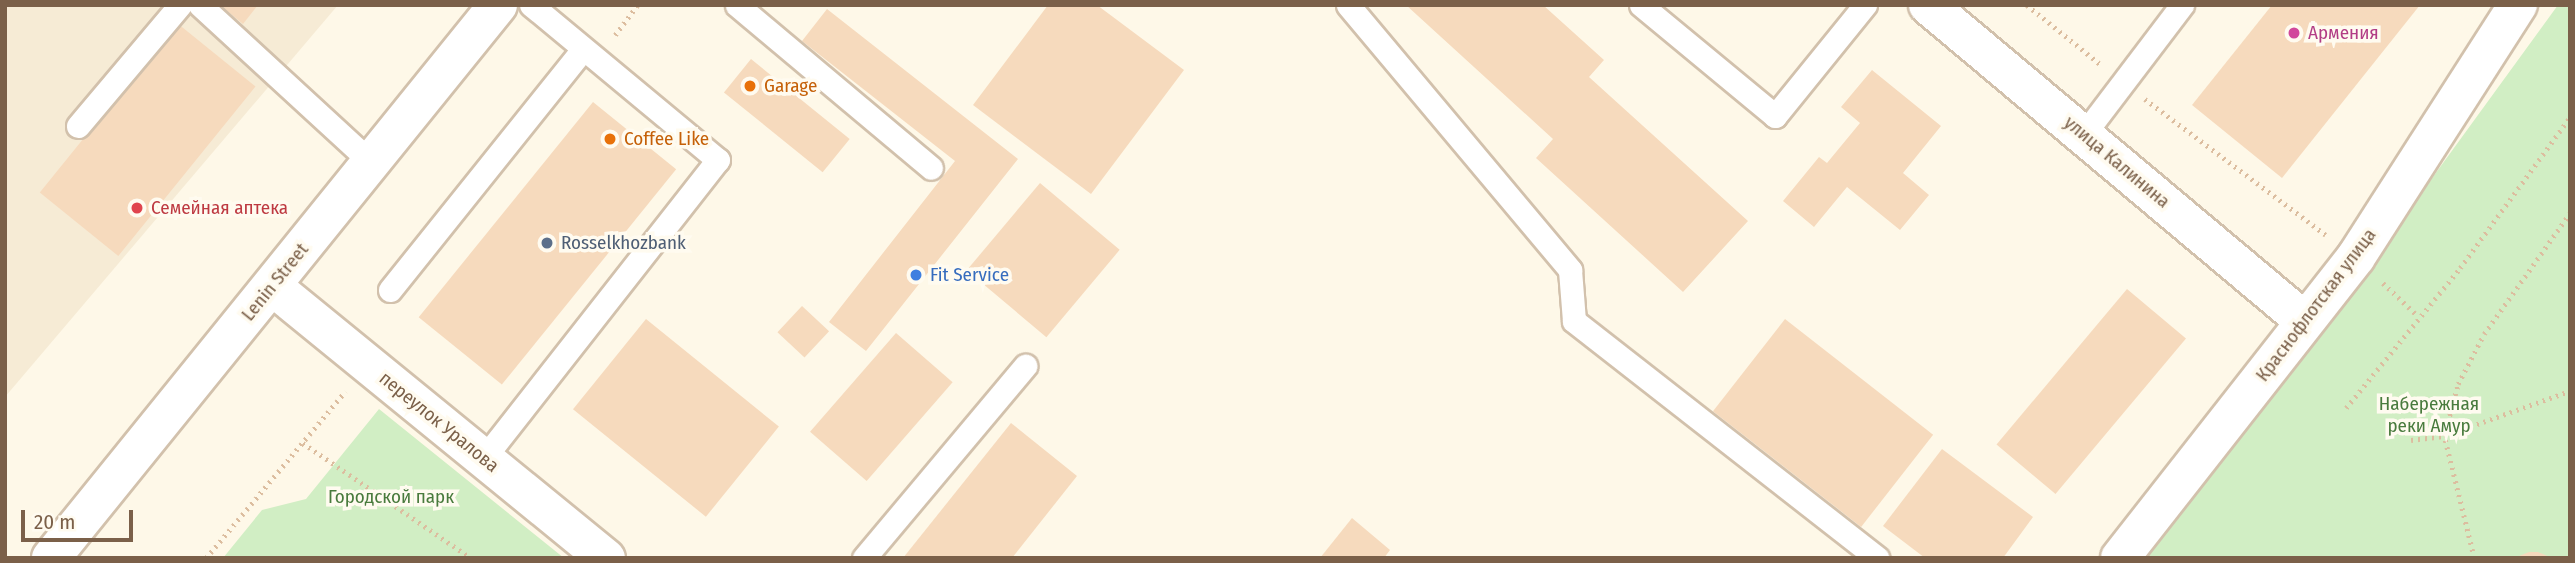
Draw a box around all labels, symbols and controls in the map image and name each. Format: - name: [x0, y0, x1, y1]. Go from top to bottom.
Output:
- place label: Армения: [2308, 22, 2379, 44]
- marker: Армения: [2286, 25, 2302, 41]
- place label: Garage: [764, 75, 817, 97]
- marker: Garage: [742, 78, 758, 94]
- street label: улица Калинина: [2059, 111, 2175, 213]
- place label: Coffee Like: [624, 128, 709, 150]
- marker: Coffee Like: [602, 131, 618, 147]
- place label: Семейная аптека: [151, 197, 288, 219]
- marker: Семейная аптека: [129, 200, 145, 216]
- street label: Краснофлотская улица: [2251, 224, 2381, 386]
- place label: Rosselkhozbank: [561, 232, 686, 254]
- marker: Rosselkhozbank: [539, 235, 555, 251]
- street label: Lenin Street: [237, 239, 313, 325]
- place label: Fit Service: [930, 264, 1009, 286]
- marker: Fit Service: [908, 267, 924, 283]
- street label: переулок Уралова: [375, 367, 503, 477]
- park label: Набережная реки Амур: [2379, 393, 2479, 437]
- park label: Городской парк: [328, 486, 454, 508]
- scale bar: [24, 496, 136, 540]
- text: 20 m: [34, 509, 75, 535]

